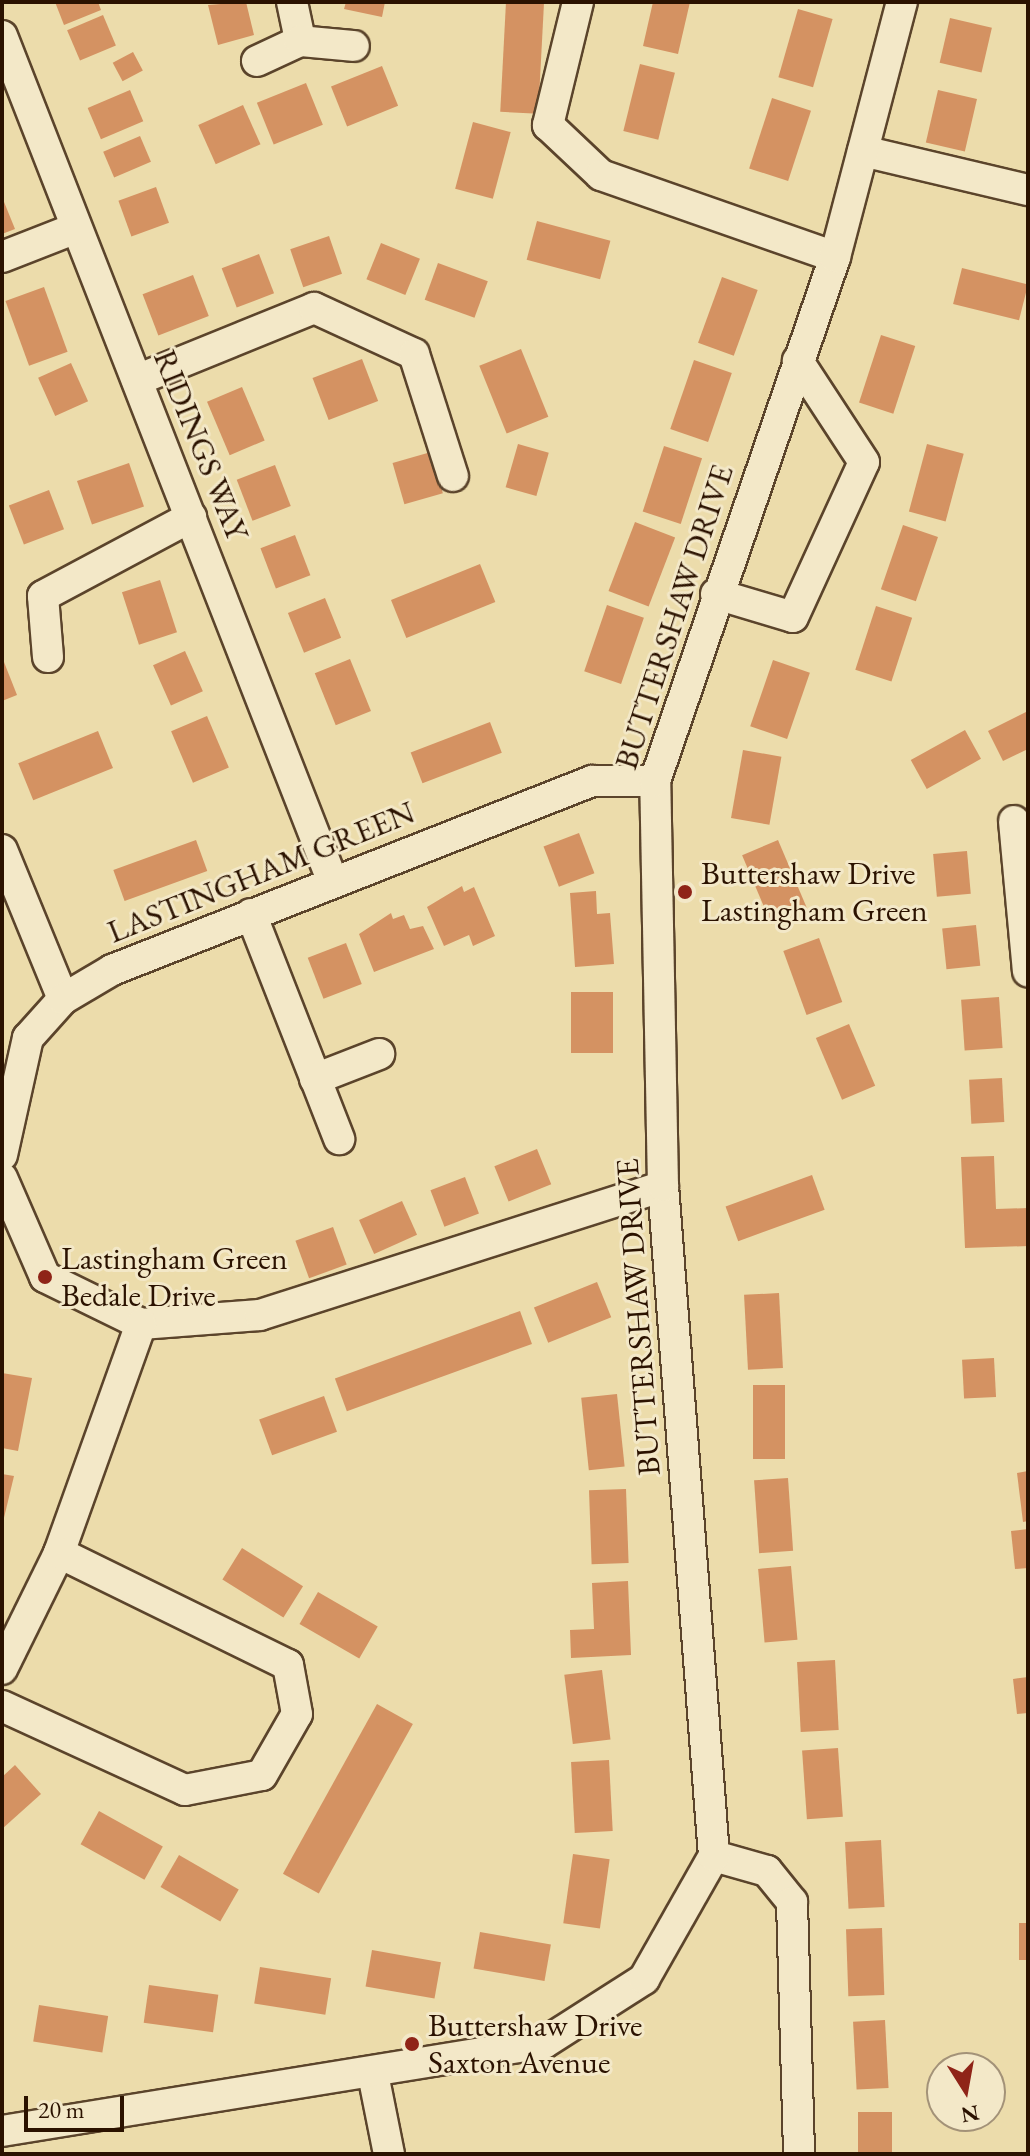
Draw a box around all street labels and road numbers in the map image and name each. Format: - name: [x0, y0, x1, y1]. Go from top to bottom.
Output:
- street label: RIDINGS WAY: [145, 344, 257, 546]
- street label: BUTTERSHAW DRIVE: [607, 460, 741, 774]
- street label: LASTINGHAM GREEN: [102, 793, 420, 951]
- street label: BUTTERSHAW DRIVE: [608, 1157, 668, 1477]

